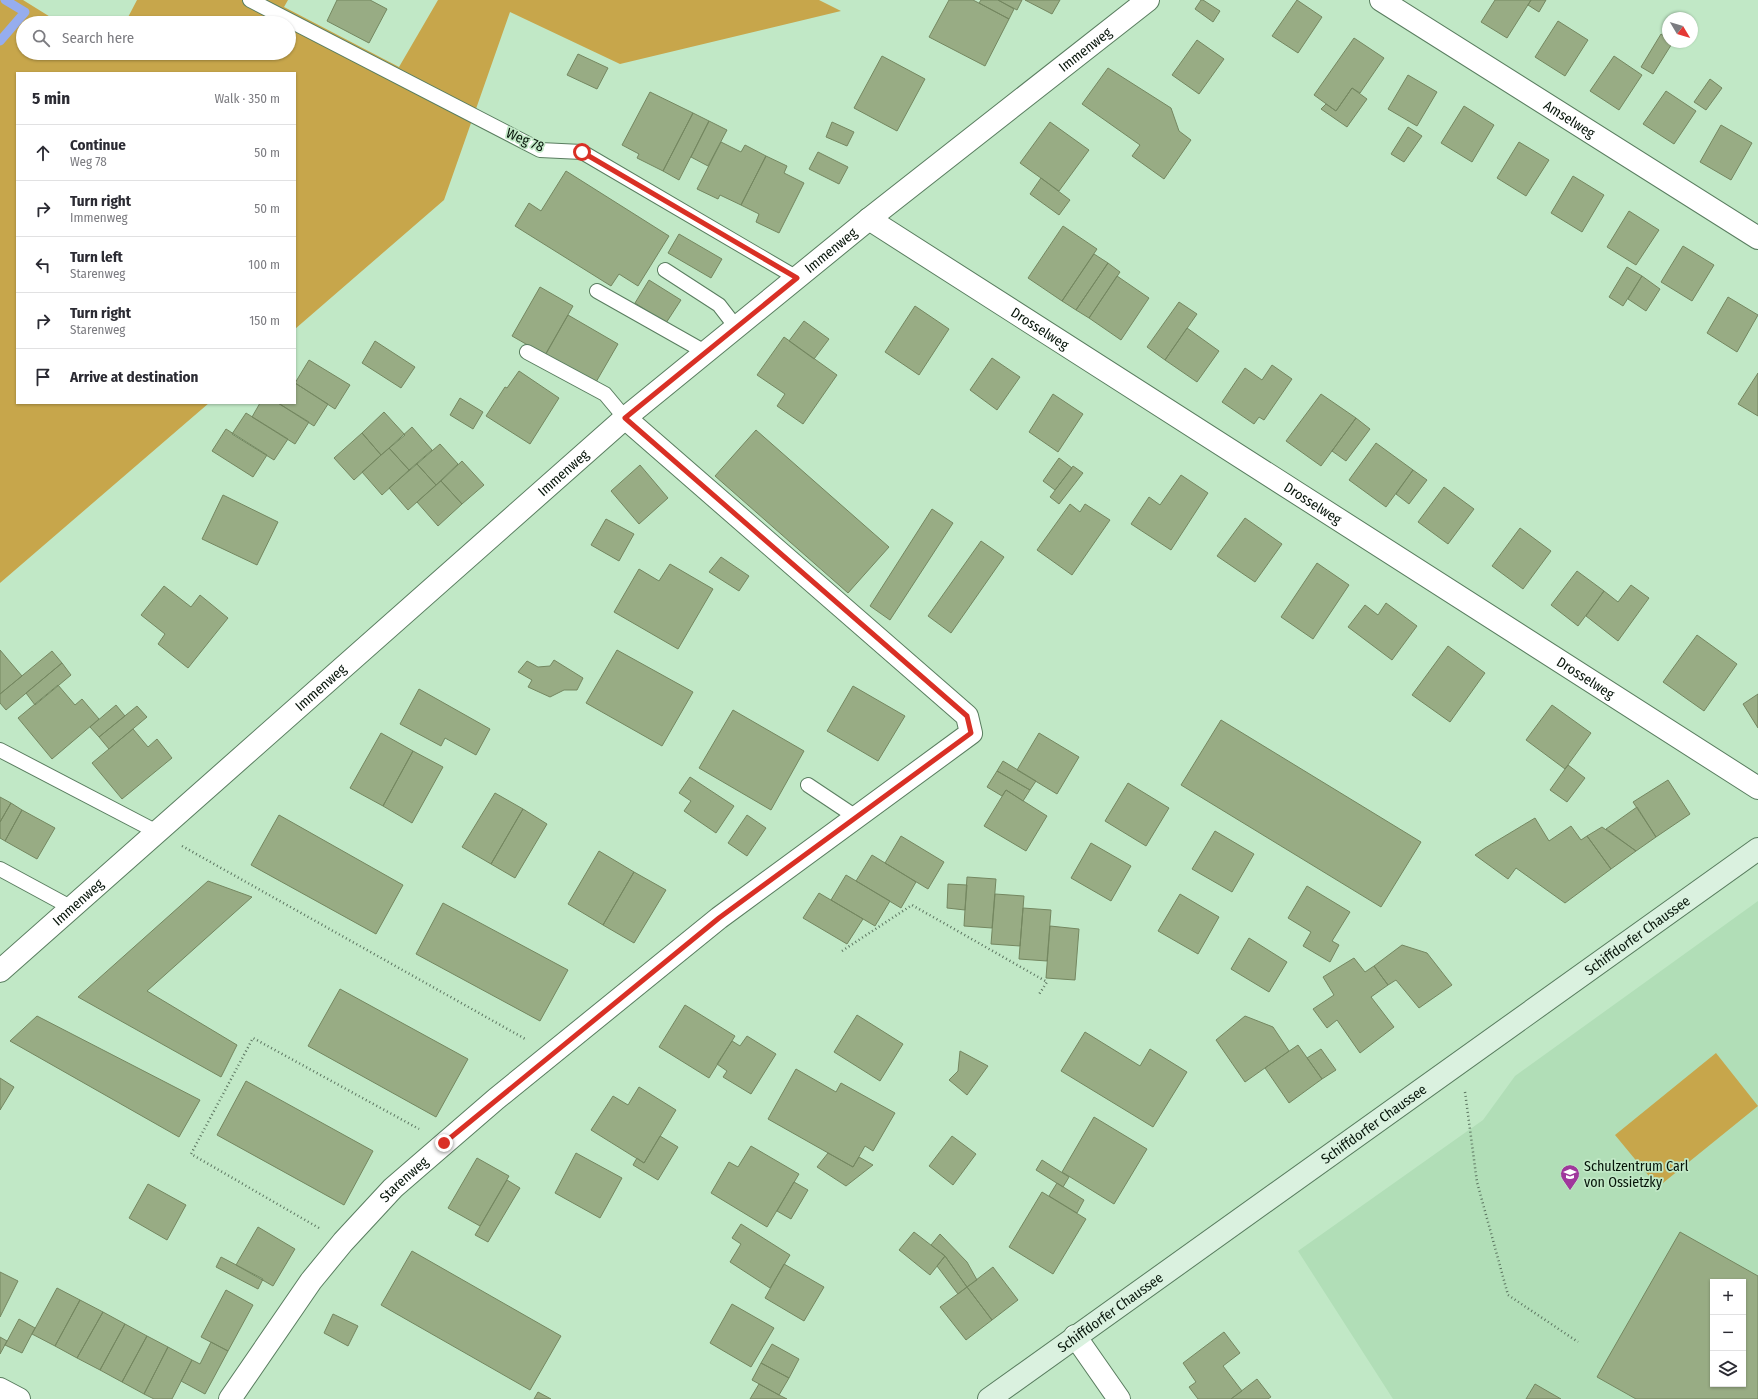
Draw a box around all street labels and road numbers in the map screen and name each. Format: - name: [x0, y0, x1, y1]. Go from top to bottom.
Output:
- street label: Immenweg: [1055, 23, 1115, 75]
- street label: Amselweg: [1541, 97, 1599, 142]
- street label: Weg 78: [503, 124, 547, 156]
- street label: Immenweg: [801, 224, 861, 276]
- street label: Drosselweg: [1008, 304, 1072, 353]
- street label: Immenweg: [534, 445, 592, 500]
- street label: Drosselweg: [1281, 478, 1345, 528]
- street label: Drosselweg: [1554, 653, 1618, 703]
- street label: Immenweg: [292, 660, 350, 714]
- street label: Immenweg: [49, 875, 107, 929]
- street label: Schiffdorfer Chaussee: [1581, 892, 1693, 979]
- street label: Schiffdorfer Chaussee: [1318, 1080, 1430, 1167]
- street label: Starenweg: [376, 1153, 432, 1206]
- street label: Schiffdorfer Chaussee: [1054, 1269, 1166, 1356]

